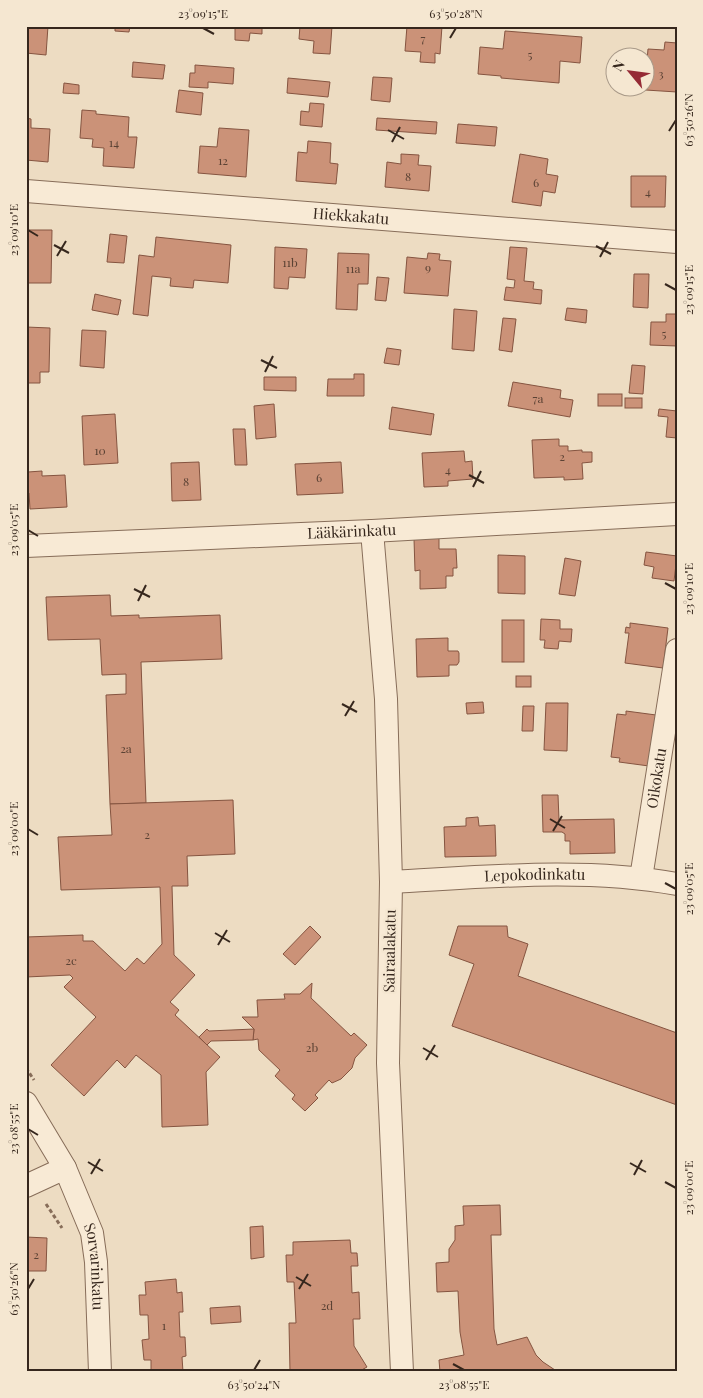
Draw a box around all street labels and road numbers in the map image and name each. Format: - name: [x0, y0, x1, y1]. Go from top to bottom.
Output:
- street label: Hiekkakatu: [312, 203, 390, 228]
- street label: Lääkärinkatu: [307, 519, 397, 543]
- street label: Oikokatu: [641, 746, 670, 810]
- street label: Lepokodinkatu: [484, 863, 586, 886]
- street label: Sairaalakatu: [378, 909, 400, 993]
- street label: Sorvarinkatu: [80, 1220, 109, 1311]

